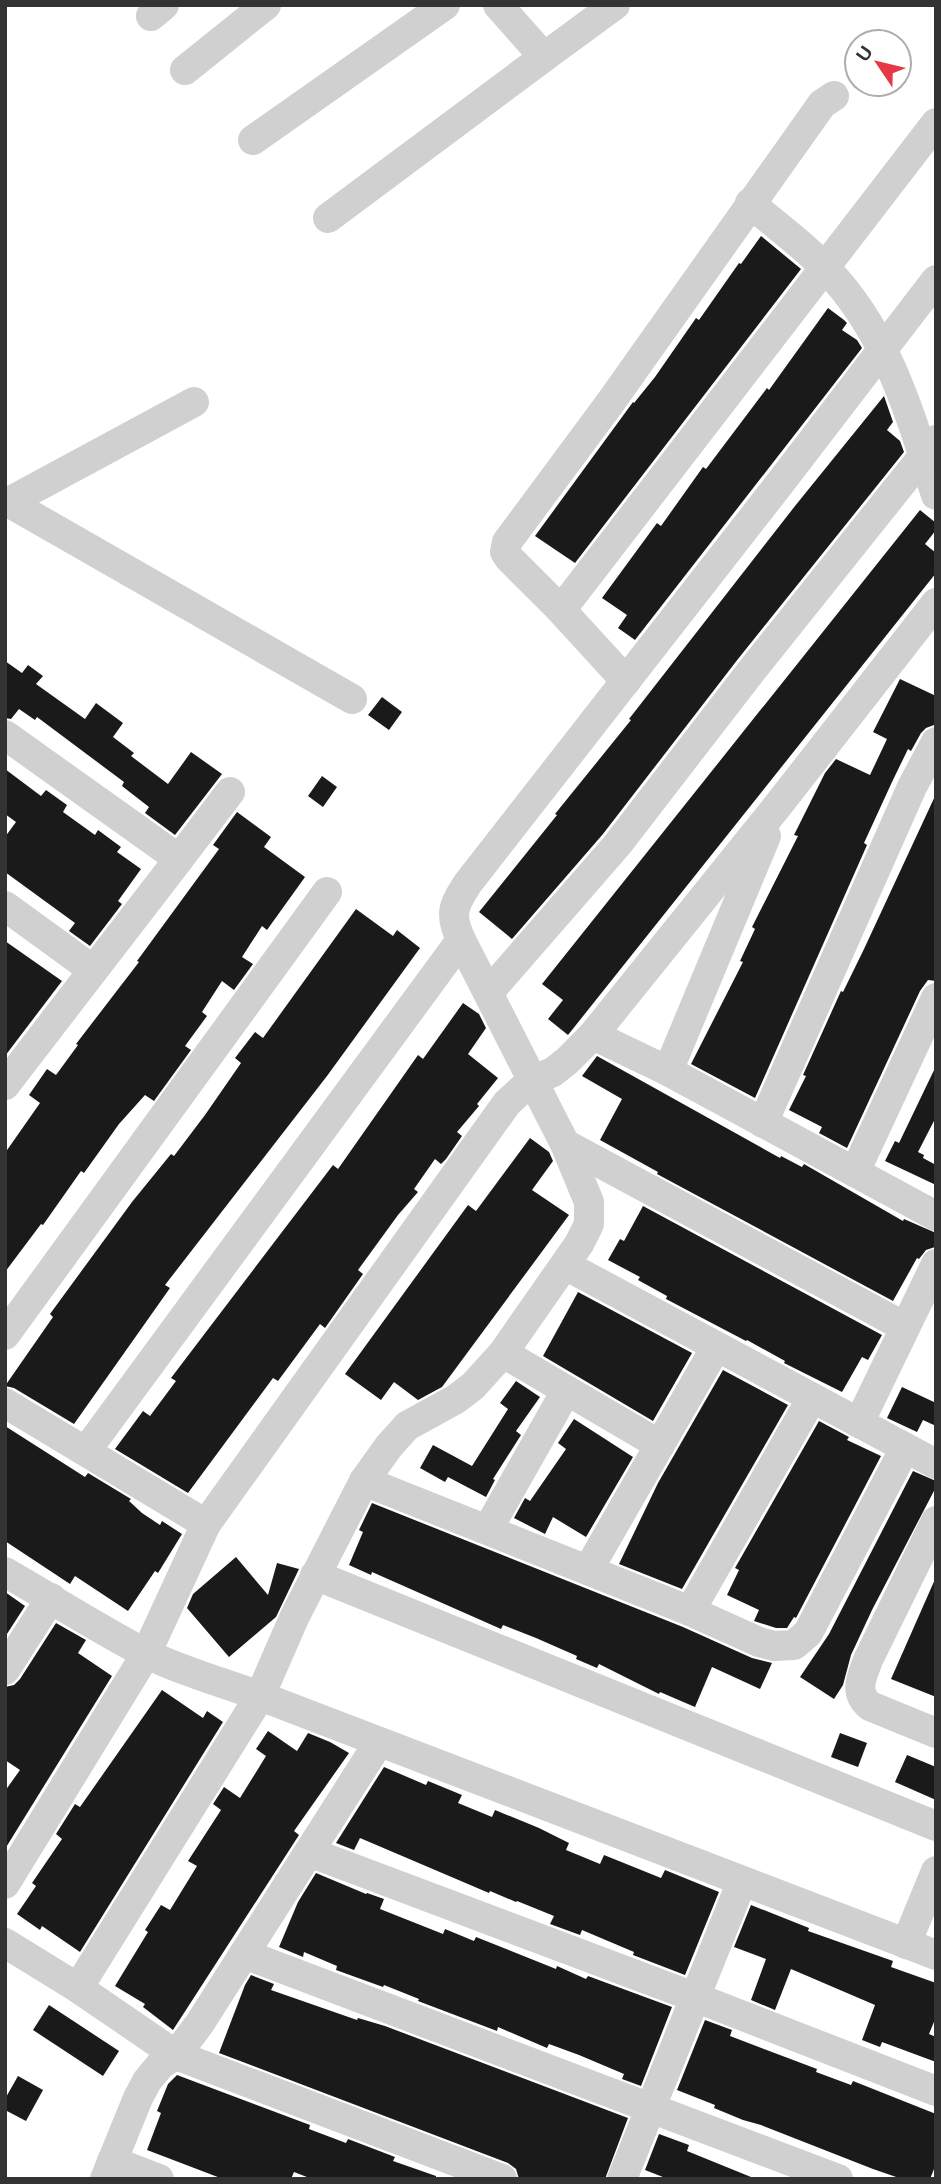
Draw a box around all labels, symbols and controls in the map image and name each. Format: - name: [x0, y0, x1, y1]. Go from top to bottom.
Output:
- north arrow: [843, 28, 913, 98]
- text: U: [852, 42, 877, 65]

